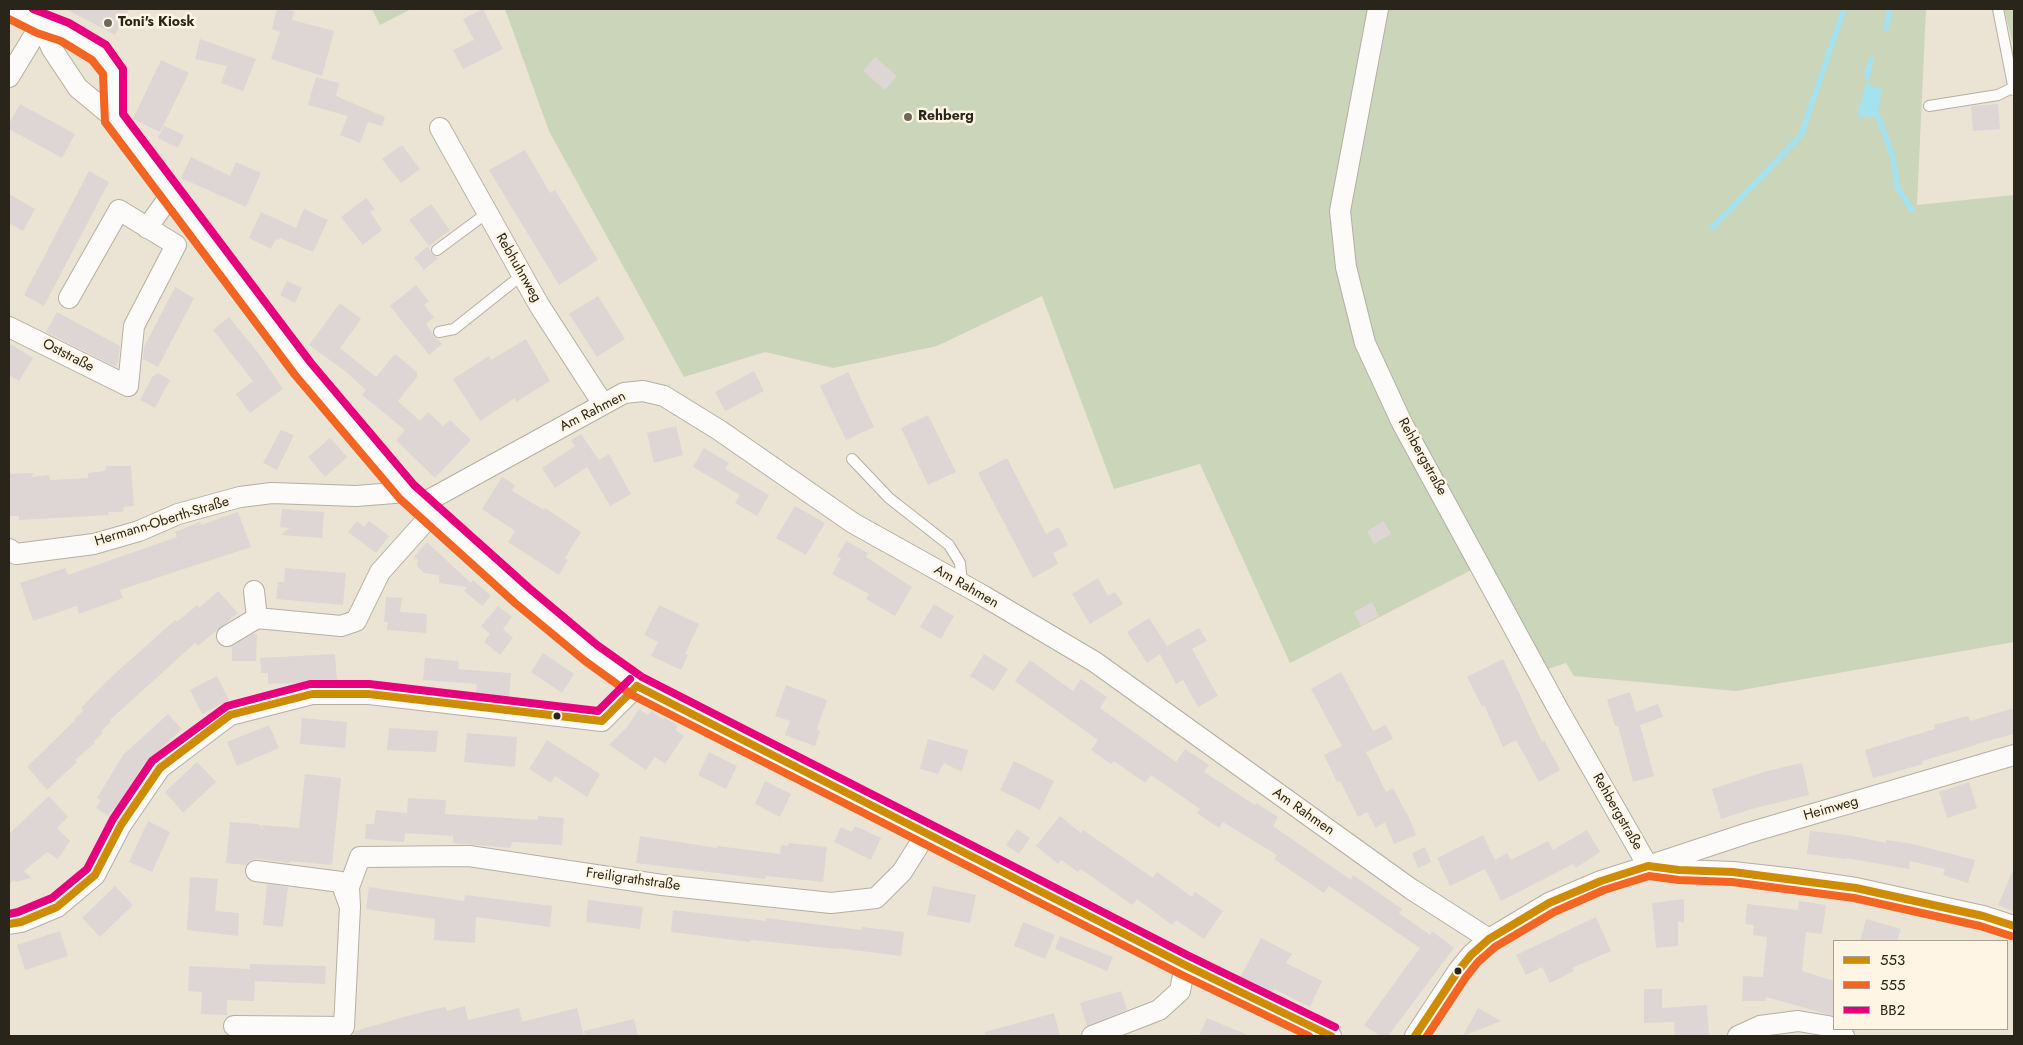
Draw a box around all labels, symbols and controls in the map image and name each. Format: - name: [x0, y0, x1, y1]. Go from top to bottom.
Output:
- place label: Toni's Kiosk: [118, 15, 194, 31]
- marker: Toni's Kiosk: [102, 17, 114, 29]
- place label: Rehberg: [918, 109, 974, 125]
- marker: Rehberg: [902, 111, 914, 123]
- street label: Rebhuhnweg: [492, 231, 544, 305]
- street label: Oststraße: [39, 336, 97, 376]
- street label: Am Rahmen: [557, 388, 629, 436]
- street label: Rehbergstraße: [1394, 415, 1450, 499]
- street label: Hermann-Oberth-Straße: [93, 494, 231, 550]
- street label: Am Rahmen: [931, 562, 1001, 612]
- unlabelled marker: [552, 711, 562, 721]
- street label: Rehbergstraße: [1588, 771, 1646, 853]
- street label: Am Rahmen: [1269, 785, 1337, 839]
- street label: Heimweg: [1802, 793, 1860, 825]
- street label: Freiligrathstraße: [585, 865, 681, 895]
- legend: [1833, 940, 2008, 1030]
- text: 553: [1880, 949, 1905, 971]
- unlabelled marker: [1453, 966, 1463, 976]
- text: 555: [1880, 974, 1905, 996]
- text: BB2: [1880, 999, 1905, 1021]

